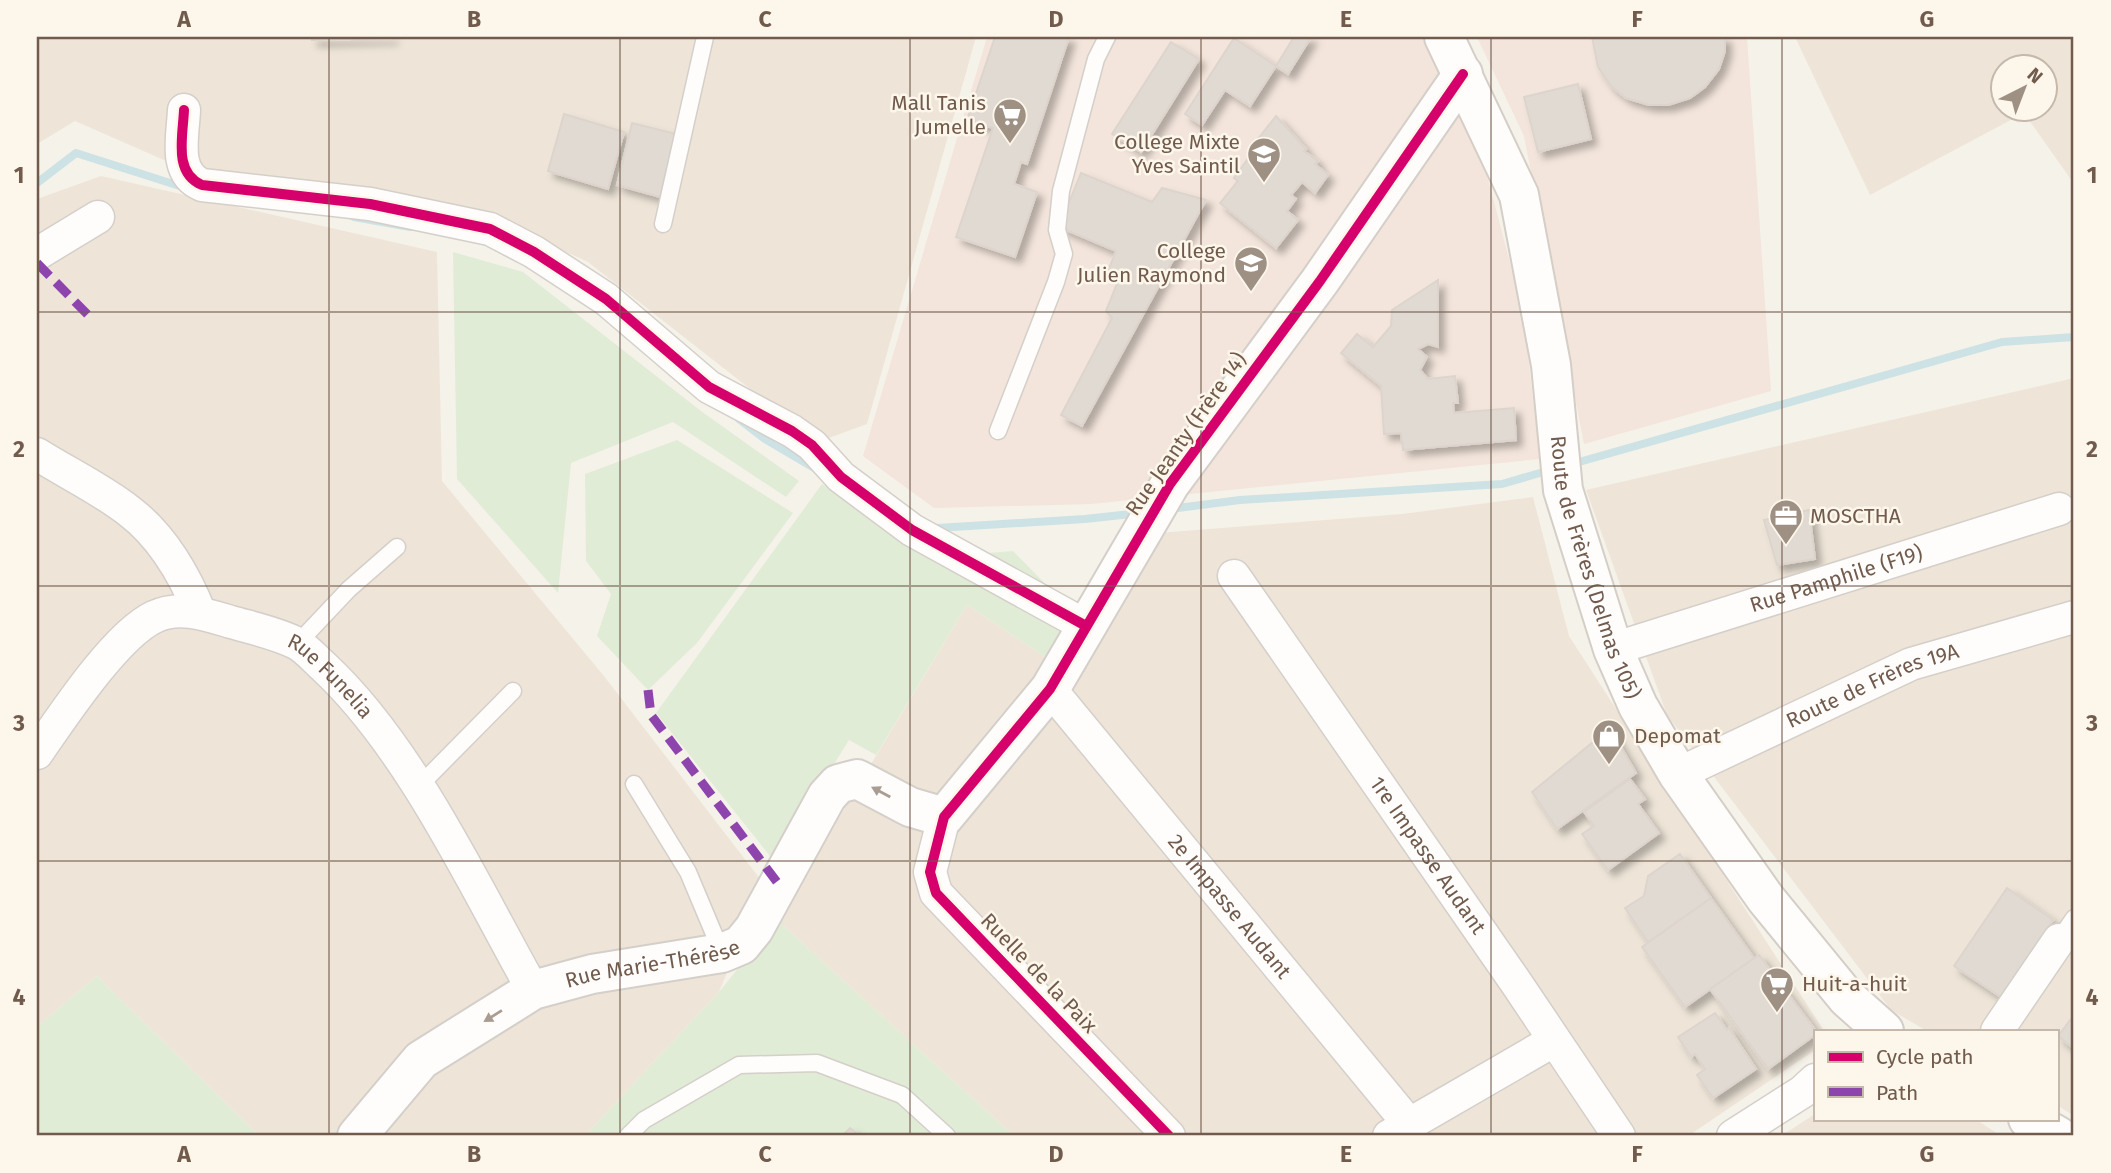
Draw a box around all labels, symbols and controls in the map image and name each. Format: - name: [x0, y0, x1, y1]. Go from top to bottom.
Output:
- text: A: [176, 5, 191, 33]
- text: B: [467, 5, 481, 33]
- text: C: [758, 5, 772, 33]
- text: D: [1049, 5, 1064, 33]
- text: E: [1340, 5, 1352, 33]
- text: F: [1631, 5, 1643, 33]
- text: G: [1920, 5, 1934, 33]
- north arrow: [1988, 52, 2058, 122]
- text: N: [2023, 63, 2047, 89]
- place label: Mall Tanis Jumelle: [891, 90, 986, 140]
- supermarket icon: Mall Tanis Jumelle: [991, 96, 1029, 145]
- place label: College Mixte Yves Saintil: [1114, 129, 1240, 179]
- school or university icon: College Mixte Yves Saintil: [1245, 135, 1283, 184]
- text: 1: [14, 161, 24, 189]
- text: 1: [2087, 161, 2097, 189]
- place label: College Julien Raymond: [1077, 238, 1226, 288]
- school or university icon: College Julien Raymond: [1232, 244, 1270, 293]
- street label: Rue Jeanty (Frère 14): [1120, 347, 1252, 521]
- street label: Route de Frères (Delmas 105): [1545, 434, 1646, 703]
- text: 2: [13, 435, 25, 463]
- text: 2: [2086, 435, 2098, 463]
- office icon: MOSCTHA: [1767, 497, 1805, 546]
- place label: MOSCTHA: [1810, 503, 1901, 529]
- street label: Rue Pamphile (F19): [1747, 540, 1926, 618]
- street label: Rue Funelia: [283, 628, 379, 724]
- street label: Route de Frères 19A: [1782, 638, 1962, 734]
- text: 3: [12, 709, 25, 737]
- text: 3: [2085, 709, 2098, 737]
- shop icon: Depomat: [1590, 717, 1628, 766]
- place label: Depomat: [1634, 723, 1721, 749]
- street label: 1re Impasse Audant: [1364, 772, 1492, 940]
- one-way arrow: [871, 786, 891, 797]
- street label: 2e Impasse Audant: [1162, 829, 1297, 984]
- street label: Ruelle de la Paix: [975, 908, 1103, 1039]
- street label: Rue Marie-Thérèse: [562, 934, 744, 994]
- supermarket icon: Huit-a-huit: [1758, 965, 1796, 1014]
- place label: Huit-a-huit: [1802, 971, 1907, 997]
- text: 4: [13, 983, 26, 1011]
- text: 4: [2086, 983, 2099, 1011]
- one-way arrow: [484, 1009, 503, 1022]
- legend: [1814, 1030, 2058, 1120]
- text: Cycle path: [1876, 1044, 1974, 1070]
- text: Path: [1876, 1080, 1918, 1106]
- text: A: [176, 1140, 191, 1168]
- text: B: [467, 1140, 481, 1168]
- text: C: [758, 1140, 772, 1168]
- text: D: [1049, 1140, 1064, 1168]
- text: E: [1340, 1140, 1352, 1168]
- text: F: [1631, 1140, 1643, 1168]
- text: G: [1920, 1140, 1934, 1168]

